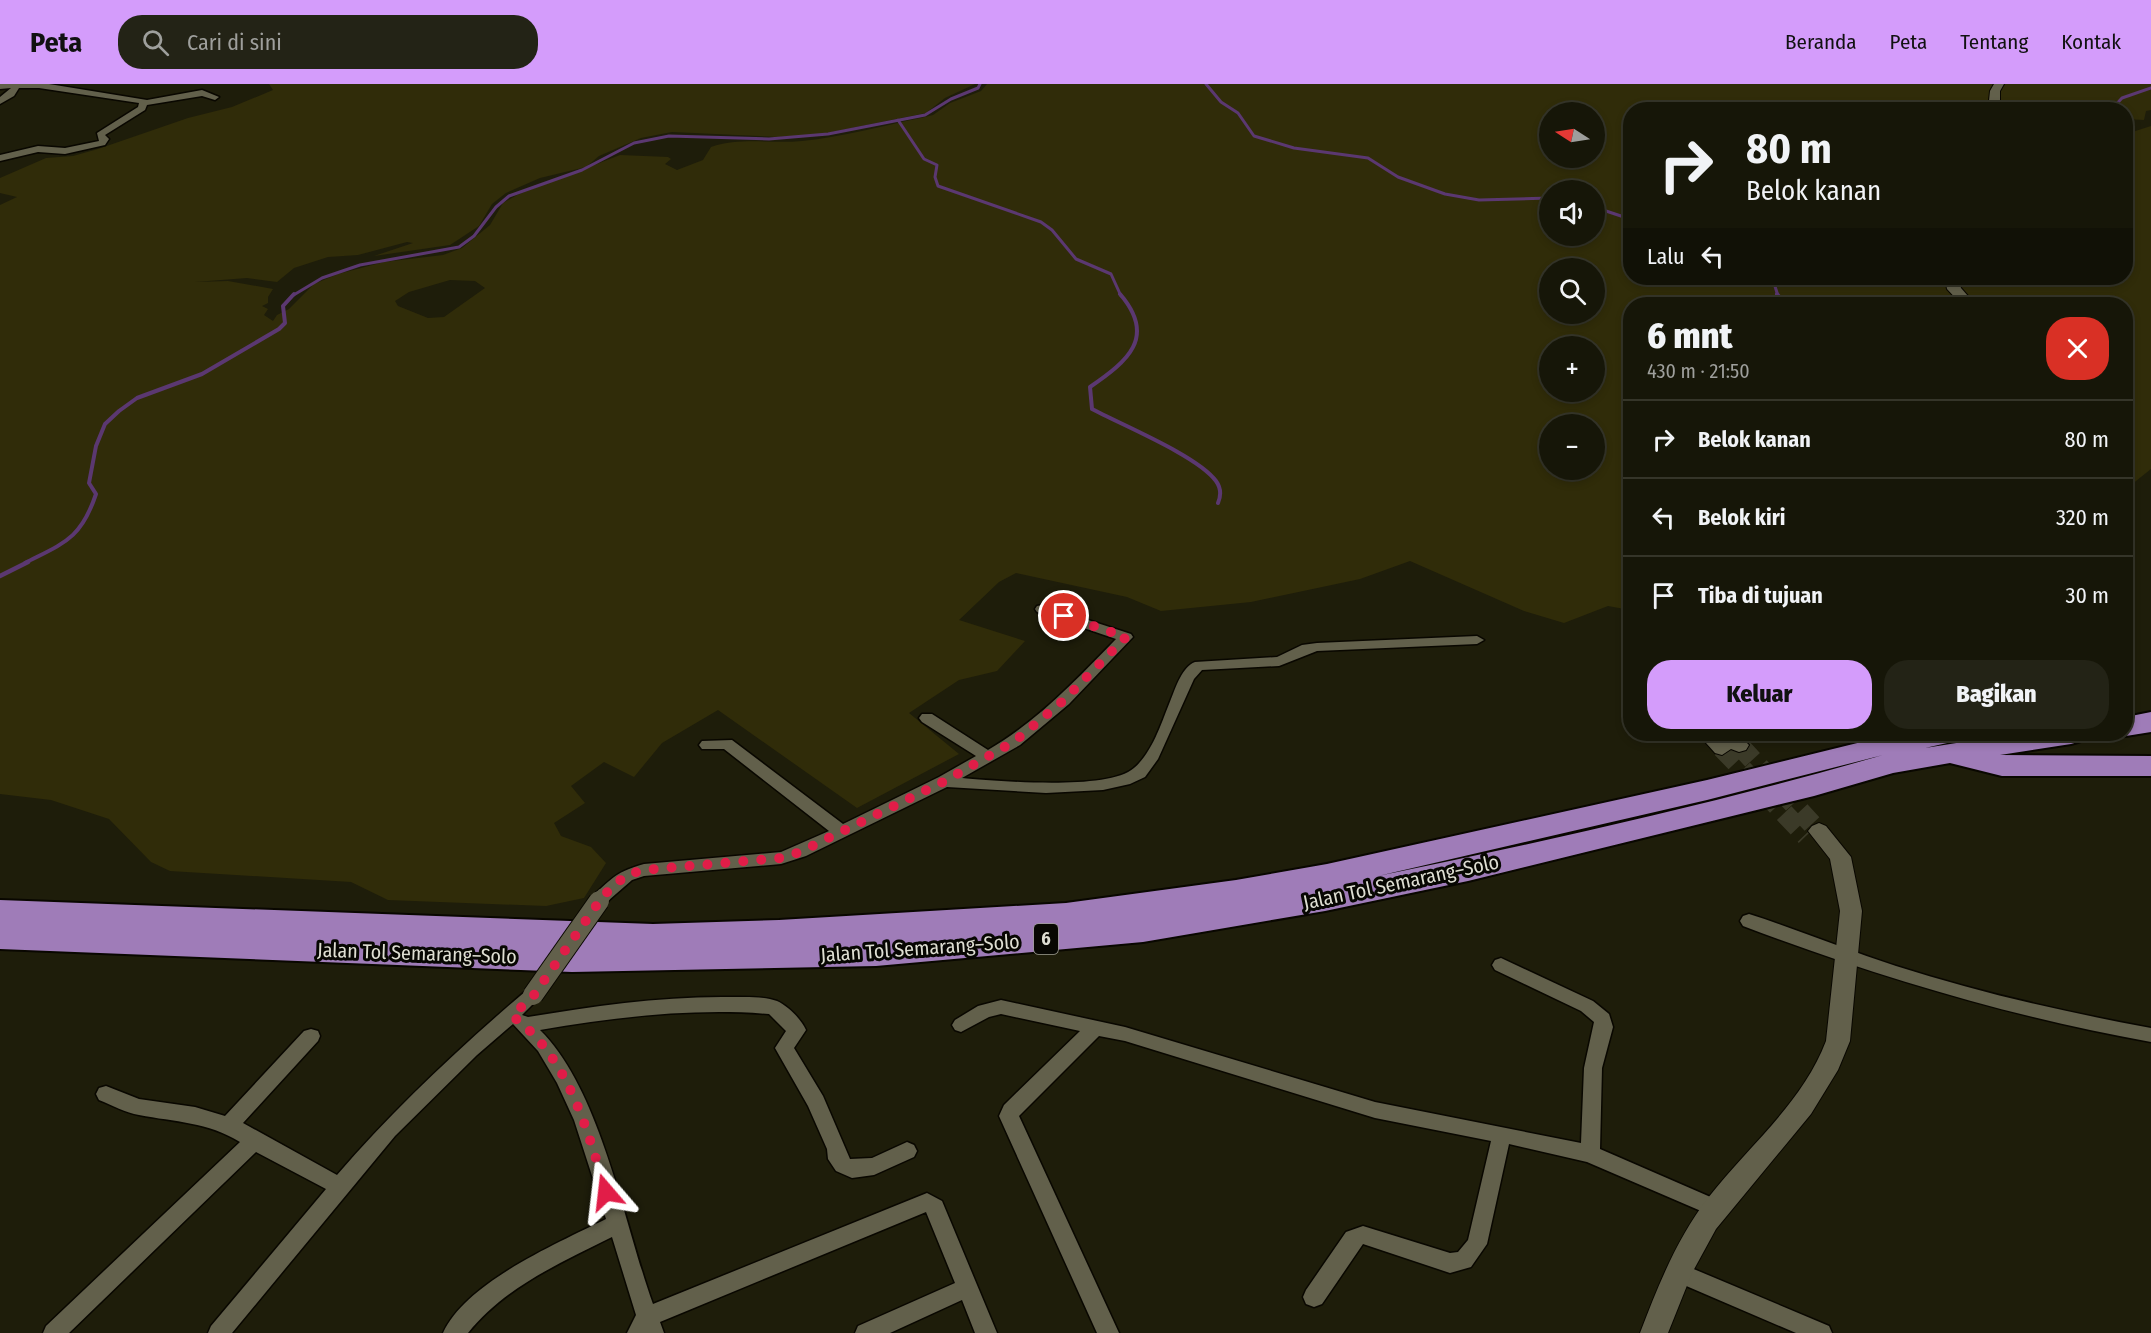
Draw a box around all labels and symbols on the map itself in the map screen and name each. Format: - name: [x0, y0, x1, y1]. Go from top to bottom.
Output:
- north arrow: [1539, 102, 1605, 168]
- pin: [1038, 590, 1089, 641]
- street label: Jalan Tol Semarang–Solo: [1301, 850, 1501, 914]
- road number: 6: [1034, 924, 1058, 954]
- street label: Jalan Tol Semarang–Solo: [820, 929, 1020, 967]
- street label: Jalan Tol Semarang–Solo: [317, 938, 517, 968]
- position arrow: [574, 1160, 638, 1224]

